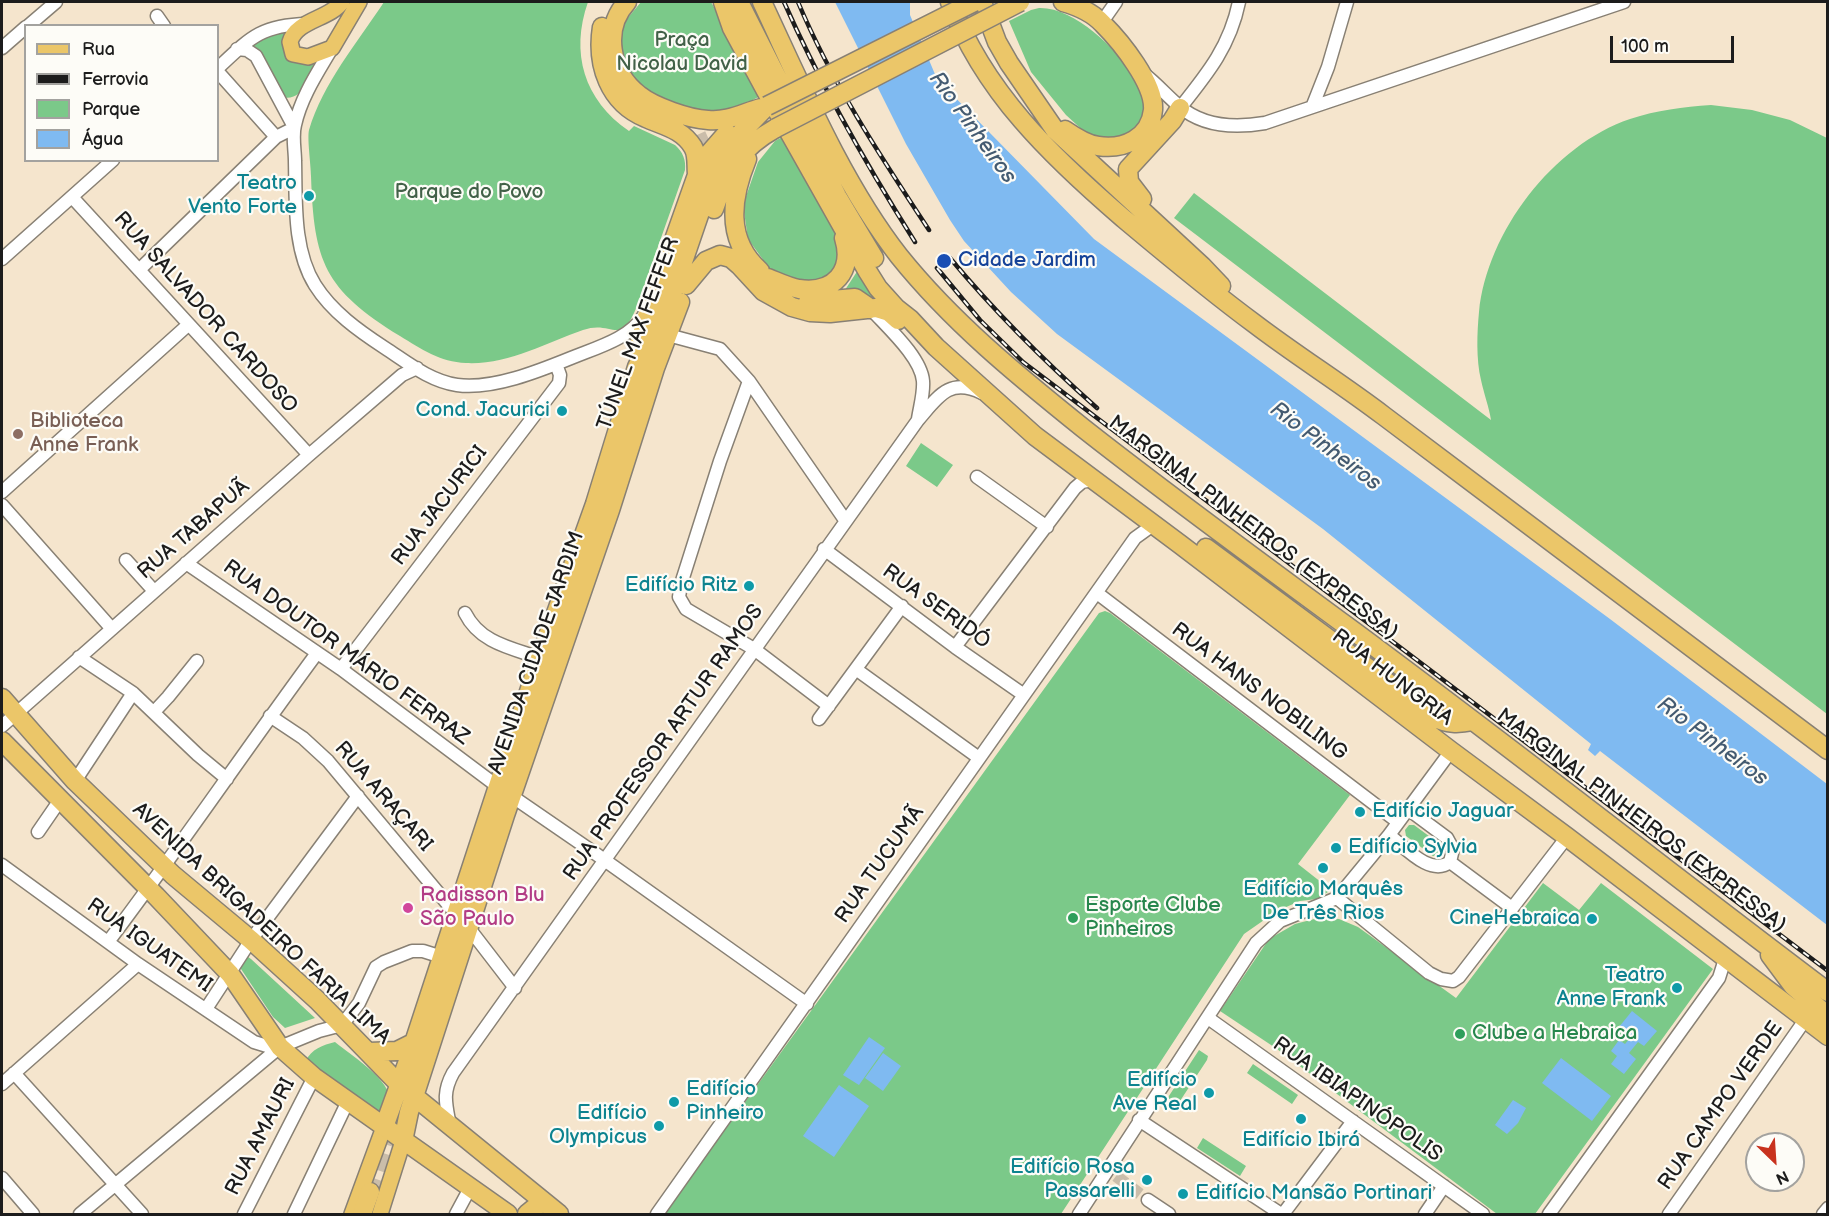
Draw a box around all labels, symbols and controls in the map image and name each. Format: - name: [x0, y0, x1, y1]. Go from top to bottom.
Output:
- legend: [24, 24, 219, 162]
- scale bar: [1613, 24, 1738, 62]
- park label: Praça Nicolau David: [616, 28, 748, 78]
- text: 100 m: [1621, 36, 1669, 57]
- text: Rua: [82, 39, 115, 60]
- water label: Rio Pinheiros: [923, 67, 1021, 189]
- text: Ferrovia: [82, 69, 149, 90]
- text: Parque: [82, 99, 140, 120]
- text: Água: [82, 129, 123, 150]
- place label: Teatro Vento Forte: [188, 171, 297, 221]
- park label: Parque do Povo: [394, 180, 544, 206]
- marker: Teatro Vento Forte: [302, 189, 316, 203]
- street label: RUA SALVADOR CARDOSO: [108, 207, 302, 419]
- street label: TÚNEL MAX FEFFER: [592, 234, 686, 434]
- place label: Cidade Jardim: [958, 248, 1096, 274]
- marker: Cidade Jardim: [935, 252, 953, 270]
- water label: Rio Pinheiros: [1264, 397, 1386, 497]
- place label: Cond. Jacurici: [416, 398, 550, 424]
- marker: Cond. Jacurici: [555, 404, 569, 418]
- place label: Biblioteca Anne Frank: [30, 409, 138, 459]
- street label: MARGINAL PINHEIROS (EXPRESSA): [1103, 411, 1403, 645]
- marker: Biblioteca Anne Frank: [11, 427, 25, 441]
- street label: RUA JACURICI: [387, 441, 493, 571]
- street label: RUA TABAPUÃ: [133, 475, 255, 585]
- street label: AVENIDA CIDADE JARDIM: [484, 528, 590, 778]
- street label: RUA DOUTOR MÁRIO FERRAZ: [218, 555, 474, 751]
- street label: RUA SERIDÓ: [877, 559, 995, 655]
- place label: Edifício Ritz: [625, 573, 737, 599]
- marker: Edifício Ritz: [742, 579, 756, 593]
- street label: RUA PROFESSOR ARTUR RAMOS: [559, 600, 769, 886]
- street label: RUA HANS NOBILING: [1166, 618, 1352, 766]
- street label: RUA HUNGRIA: [1327, 624, 1457, 732]
- water label: Rio Pinheiros: [1651, 692, 1773, 792]
- street label: MARGINAL PINHEIROS (EXPRESSA): [1491, 704, 1791, 938]
- street label: RUA ARAÇARI: [328, 737, 438, 857]
- street label: AVENIDA BRIGADEIRO FARIA LIMA: [127, 798, 395, 1050]
- place label: Edifício Jaguar: [1372, 799, 1514, 825]
- street label: RUA TUCUMÃ: [830, 802, 930, 928]
- marker: Edifício Jaguar: [1353, 805, 1367, 819]
- place label: Edifício Sylvia: [1348, 835, 1478, 861]
- marker: Edifício Sylvia: [1329, 841, 1343, 855]
- marker: Edifício Marquês De Três Rios: [1316, 861, 1330, 875]
- place label: Edifício Marquês De Três Rios: [1243, 877, 1403, 927]
- place label: Radisson Blu São Paulo: [420, 883, 545, 933]
- street label: RUA IGUATEMI: [82, 893, 216, 999]
- place label: Esporte Clube Pinheiros: [1085, 893, 1221, 943]
- marker: Radisson Blu São Paulo: [401, 901, 415, 915]
- place label: CineHebraica: [1449, 906, 1580, 932]
- marker: Esporte Clube Pinheiros: [1066, 911, 1080, 925]
- marker: CineHebraica: [1585, 912, 1599, 926]
- place label: Teatro Anne Frank: [1557, 963, 1665, 1013]
- marker: Teatro Anne Frank: [1670, 981, 1684, 995]
- street label: RUA CAMPO VERDE: [1653, 1017, 1789, 1195]
- place label: Clube a Hebraica: [1472, 1021, 1637, 1047]
- marker: Clube a Hebraica: [1453, 1027, 1467, 1041]
- street label: RUA IBIAPINÓPOLIS: [1268, 1032, 1446, 1168]
- place label: Edifício Ave Real: [1113, 1068, 1197, 1118]
- street label: RUA AMAURI: [221, 1074, 301, 1200]
- place label: Edifício Pinheiro: [686, 1077, 764, 1127]
- marker: Edifício Ave Real: [1202, 1086, 1216, 1100]
- marker: Edifício Pinheiro: [667, 1095, 681, 1109]
- place label: Edifício Olympicus: [549, 1101, 647, 1151]
- marker: Edifício Ibirá: [1294, 1112, 1308, 1126]
- marker: Edifício Olympicus: [652, 1119, 666, 1133]
- place label: Edifício Ibirá: [1242, 1128, 1360, 1154]
- north arrow: [1745, 1132, 1805, 1192]
- place label: Edifício Rosa Passarelli: [1010, 1155, 1135, 1205]
- text: N: [1773, 1166, 1791, 1188]
- marker: Edifício Rosa Passarelli: [1140, 1173, 1154, 1187]
- place label: Edifício Mansão Portinari: [1195, 1181, 1432, 1207]
- marker: Edifício Mansão Portinari: [1176, 1187, 1190, 1201]

